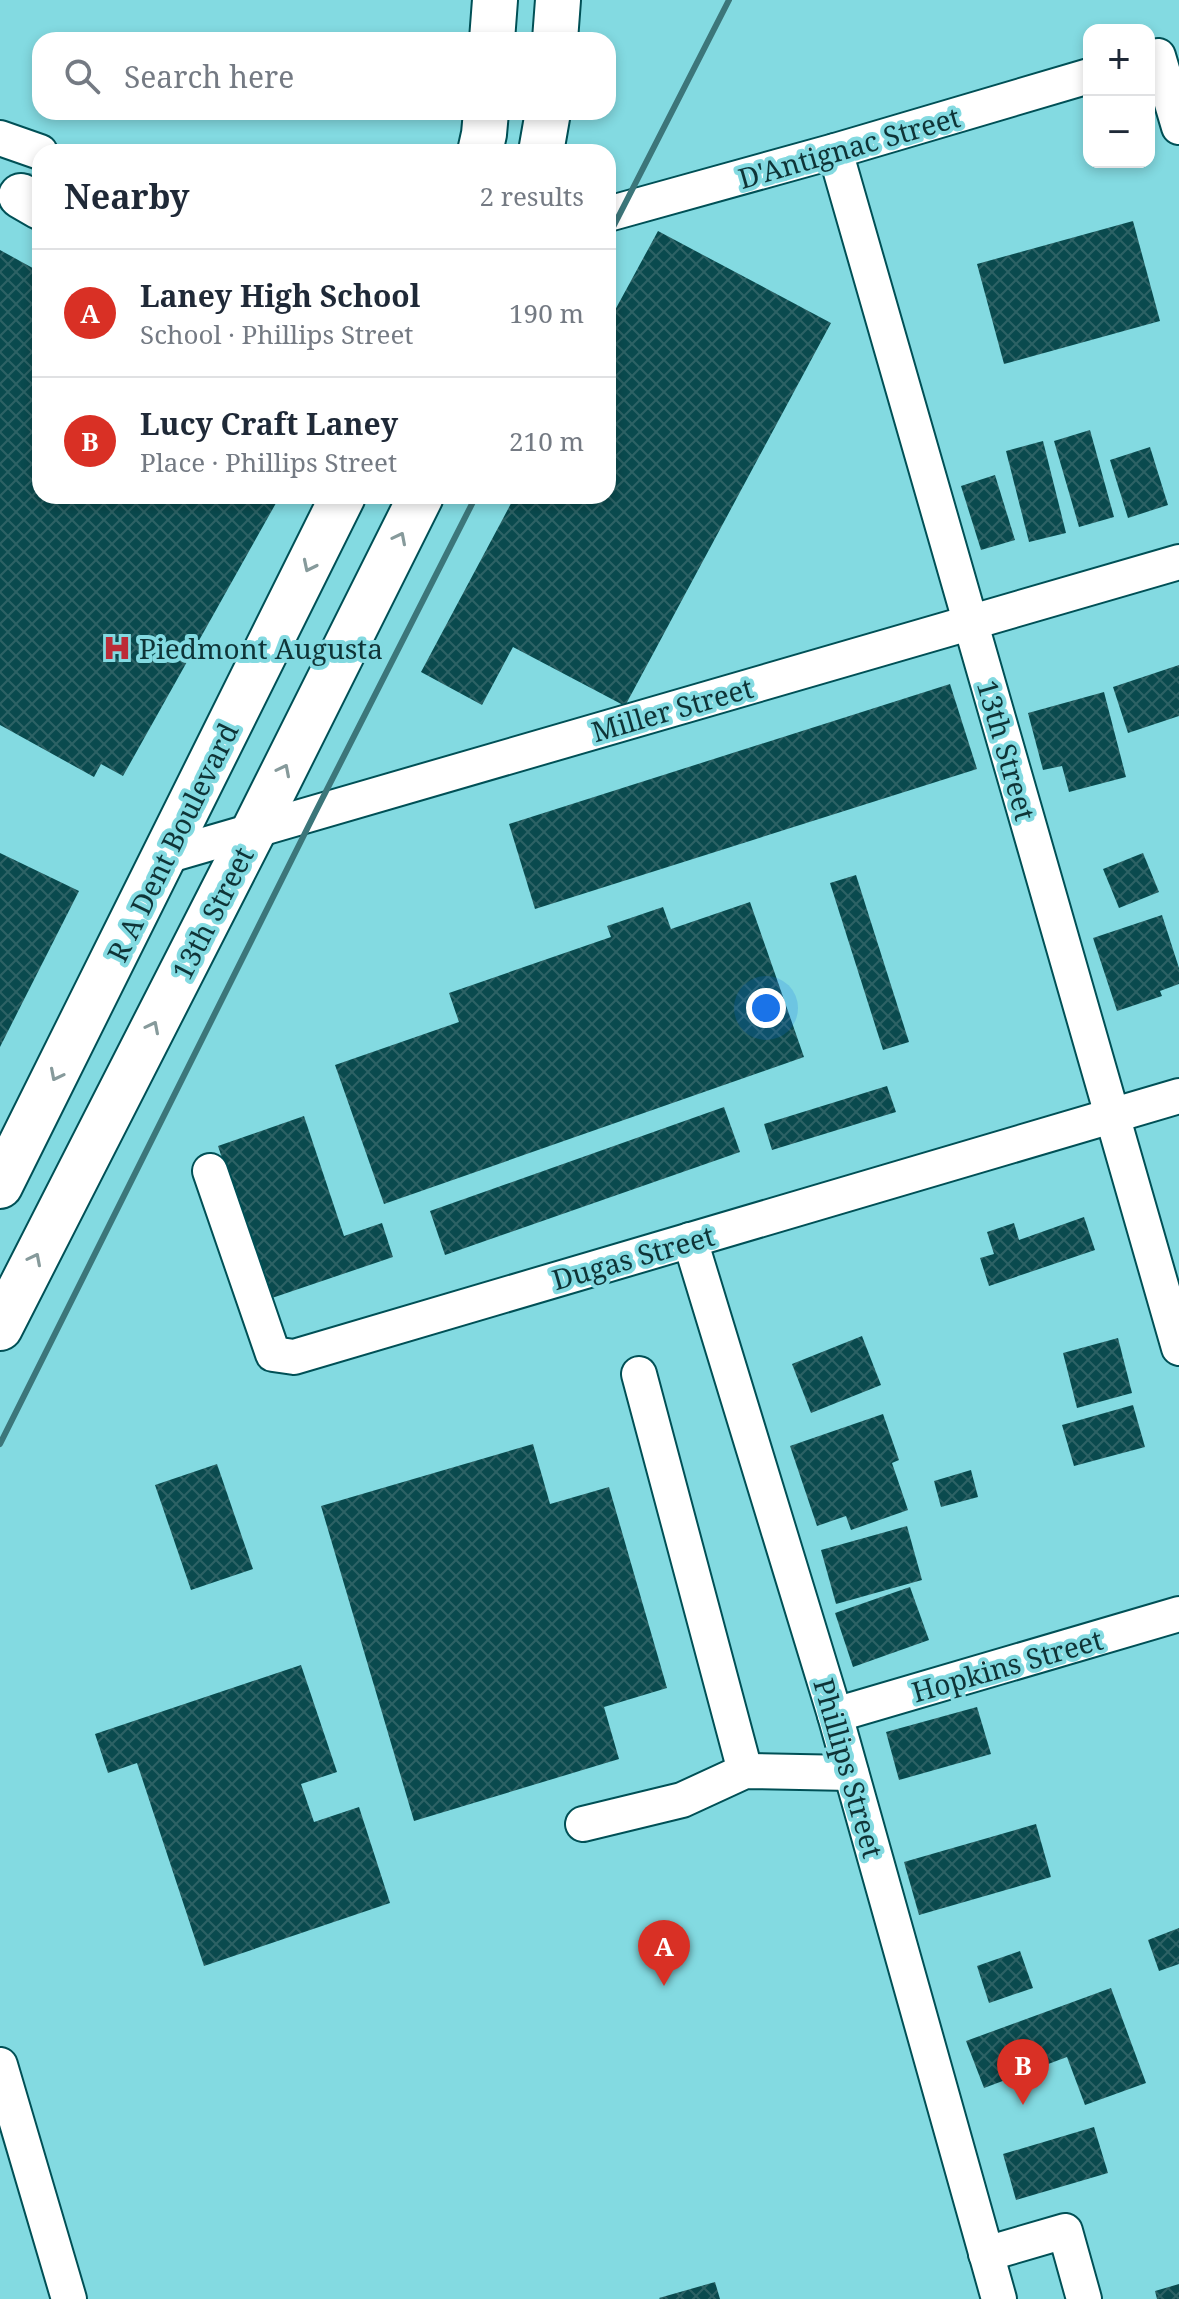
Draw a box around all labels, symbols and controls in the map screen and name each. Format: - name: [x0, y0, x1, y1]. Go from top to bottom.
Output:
- map controls: [1083, 24, 1155, 168]
- button: +: [1083, 24, 1155, 96]
- search box: [32, 32, 616, 120]
- icon: search: [60, 54, 104, 98]
- text: Search here: [124, 56, 294, 97]
- button: −: [1083, 96, 1155, 168]
- street label: D'Antignac Street: [734, 97, 964, 197]
- text: Nearby: [64, 173, 190, 219]
- text: 2 results: [479, 178, 584, 214]
- text: Laney High School: [140, 275, 420, 316]
- text: A: [80, 295, 100, 331]
- text: 190 m: [509, 295, 584, 331]
- text: School · Phillips Street: [140, 316, 413, 352]
- text: Lucy Craft Laney: [140, 403, 398, 444]
- text: B: [81, 423, 99, 459]
- text: 210 m: [509, 423, 584, 459]
- text: Place · Phillips Street: [140, 444, 397, 480]
- one-way arrow: [390, 531, 406, 546]
- one-way arrow: [303, 558, 319, 572]
- place label: Piedmont Augusta: [139, 629, 383, 667]
- hospital icon: Piedmont Augusta: [102, 633, 132, 663]
- street label: Miller Street: [587, 668, 757, 750]
- street label: 13th Street: [969, 675, 1045, 825]
- street label: R A Dent Boulevard: [98, 716, 246, 968]
- one-way arrow: [274, 764, 290, 779]
- street label: 13th Street: [162, 840, 262, 986]
- your location: [746, 988, 786, 1028]
- one-way arrow: [144, 1021, 159, 1036]
- one-way arrow: [50, 1066, 66, 1081]
- street label: Dugas Street: [548, 1216, 719, 1298]
- one-way arrow: [26, 1252, 41, 1267]
- street label: Hopkins Street: [907, 1620, 1107, 1710]
- street label: Phillips Street: [805, 1674, 893, 1862]
- pin: A: [638, 1920, 690, 1986]
- pin: B: [997, 2039, 1049, 2105]

